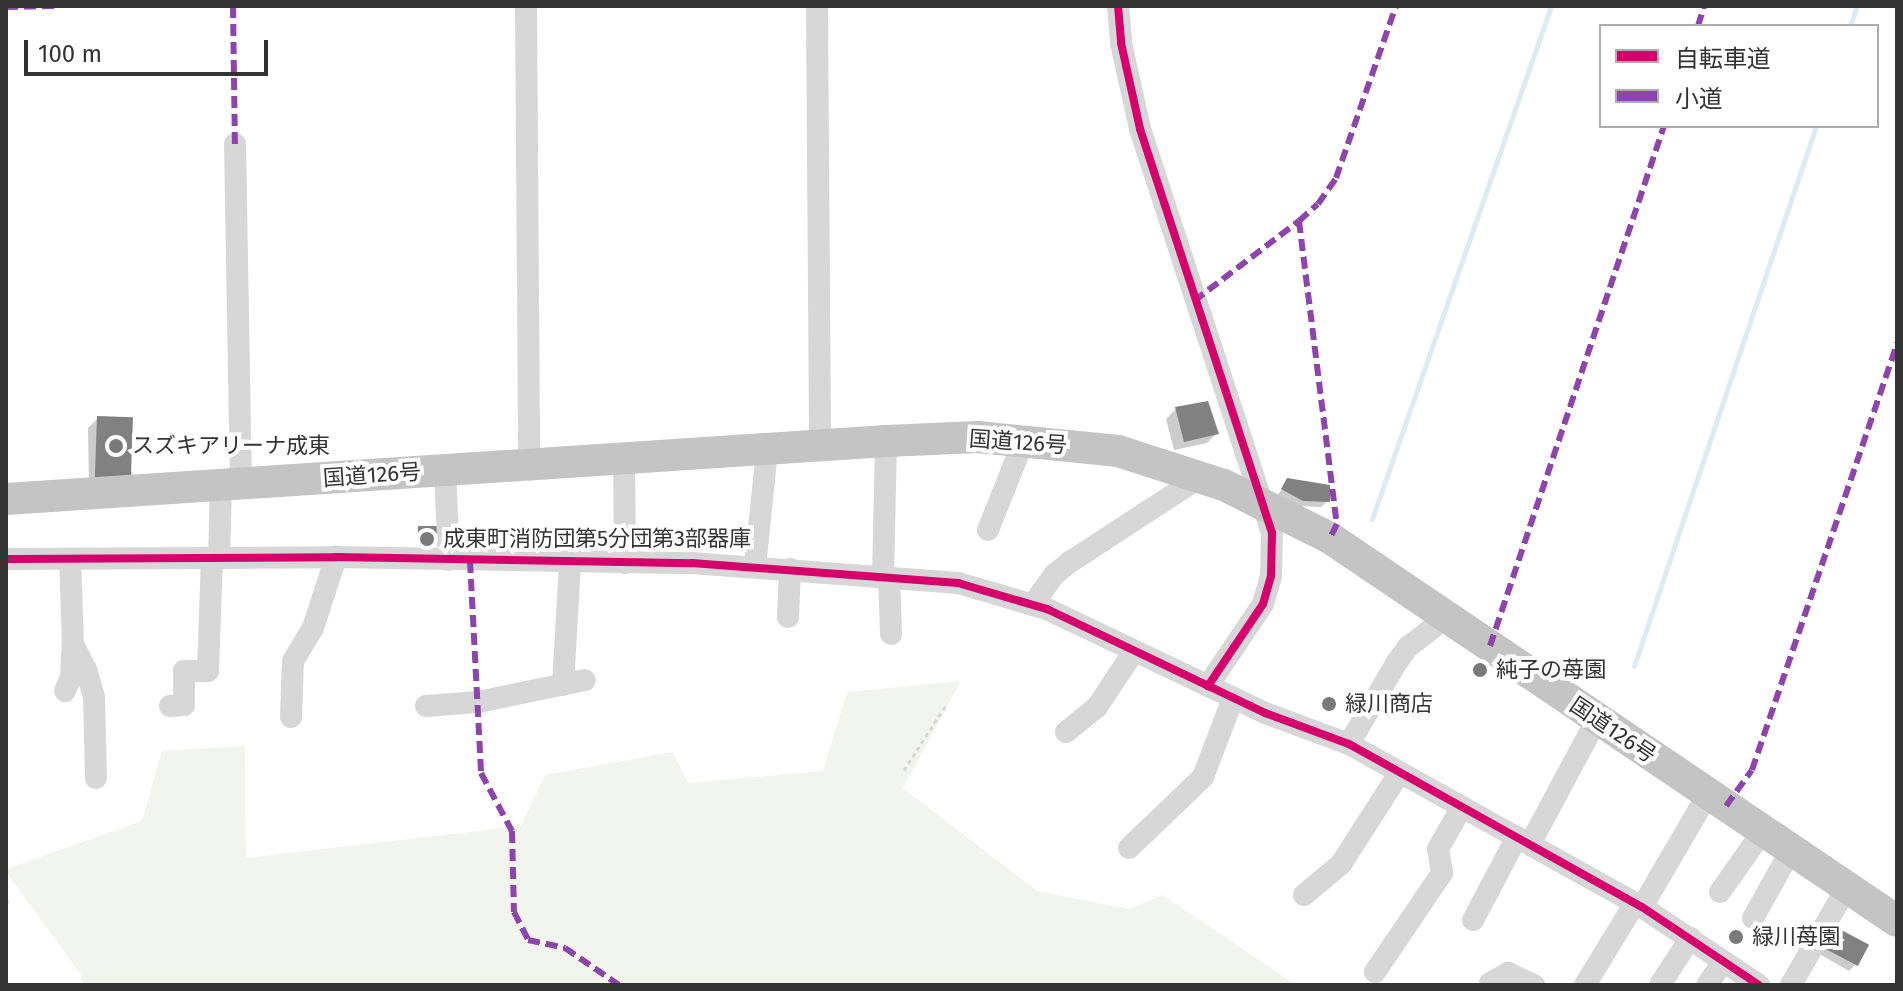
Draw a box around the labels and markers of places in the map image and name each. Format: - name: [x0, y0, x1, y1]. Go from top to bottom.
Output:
- place label: スズキアリーナ成東: [132, 433, 330, 459]
- marker: スズキアリーナ成東: [107, 437, 125, 455]
- place label: 成東町消防団第5分団第3部器庫: [443, 526, 751, 552]
- marker: 成東町消防団第5分団第3部器庫: [418, 530, 436, 548]
- place label: 純子の苺園: [1496, 657, 1606, 683]
- marker: 純子の苺園: [1471, 661, 1489, 679]
- place label: 緑川商店: [1345, 691, 1433, 717]
- marker: 緑川商店: [1320, 695, 1338, 713]
- place label: 緑川苺園: [1752, 924, 1840, 950]
- marker: 緑川苺園: [1727, 928, 1745, 946]

